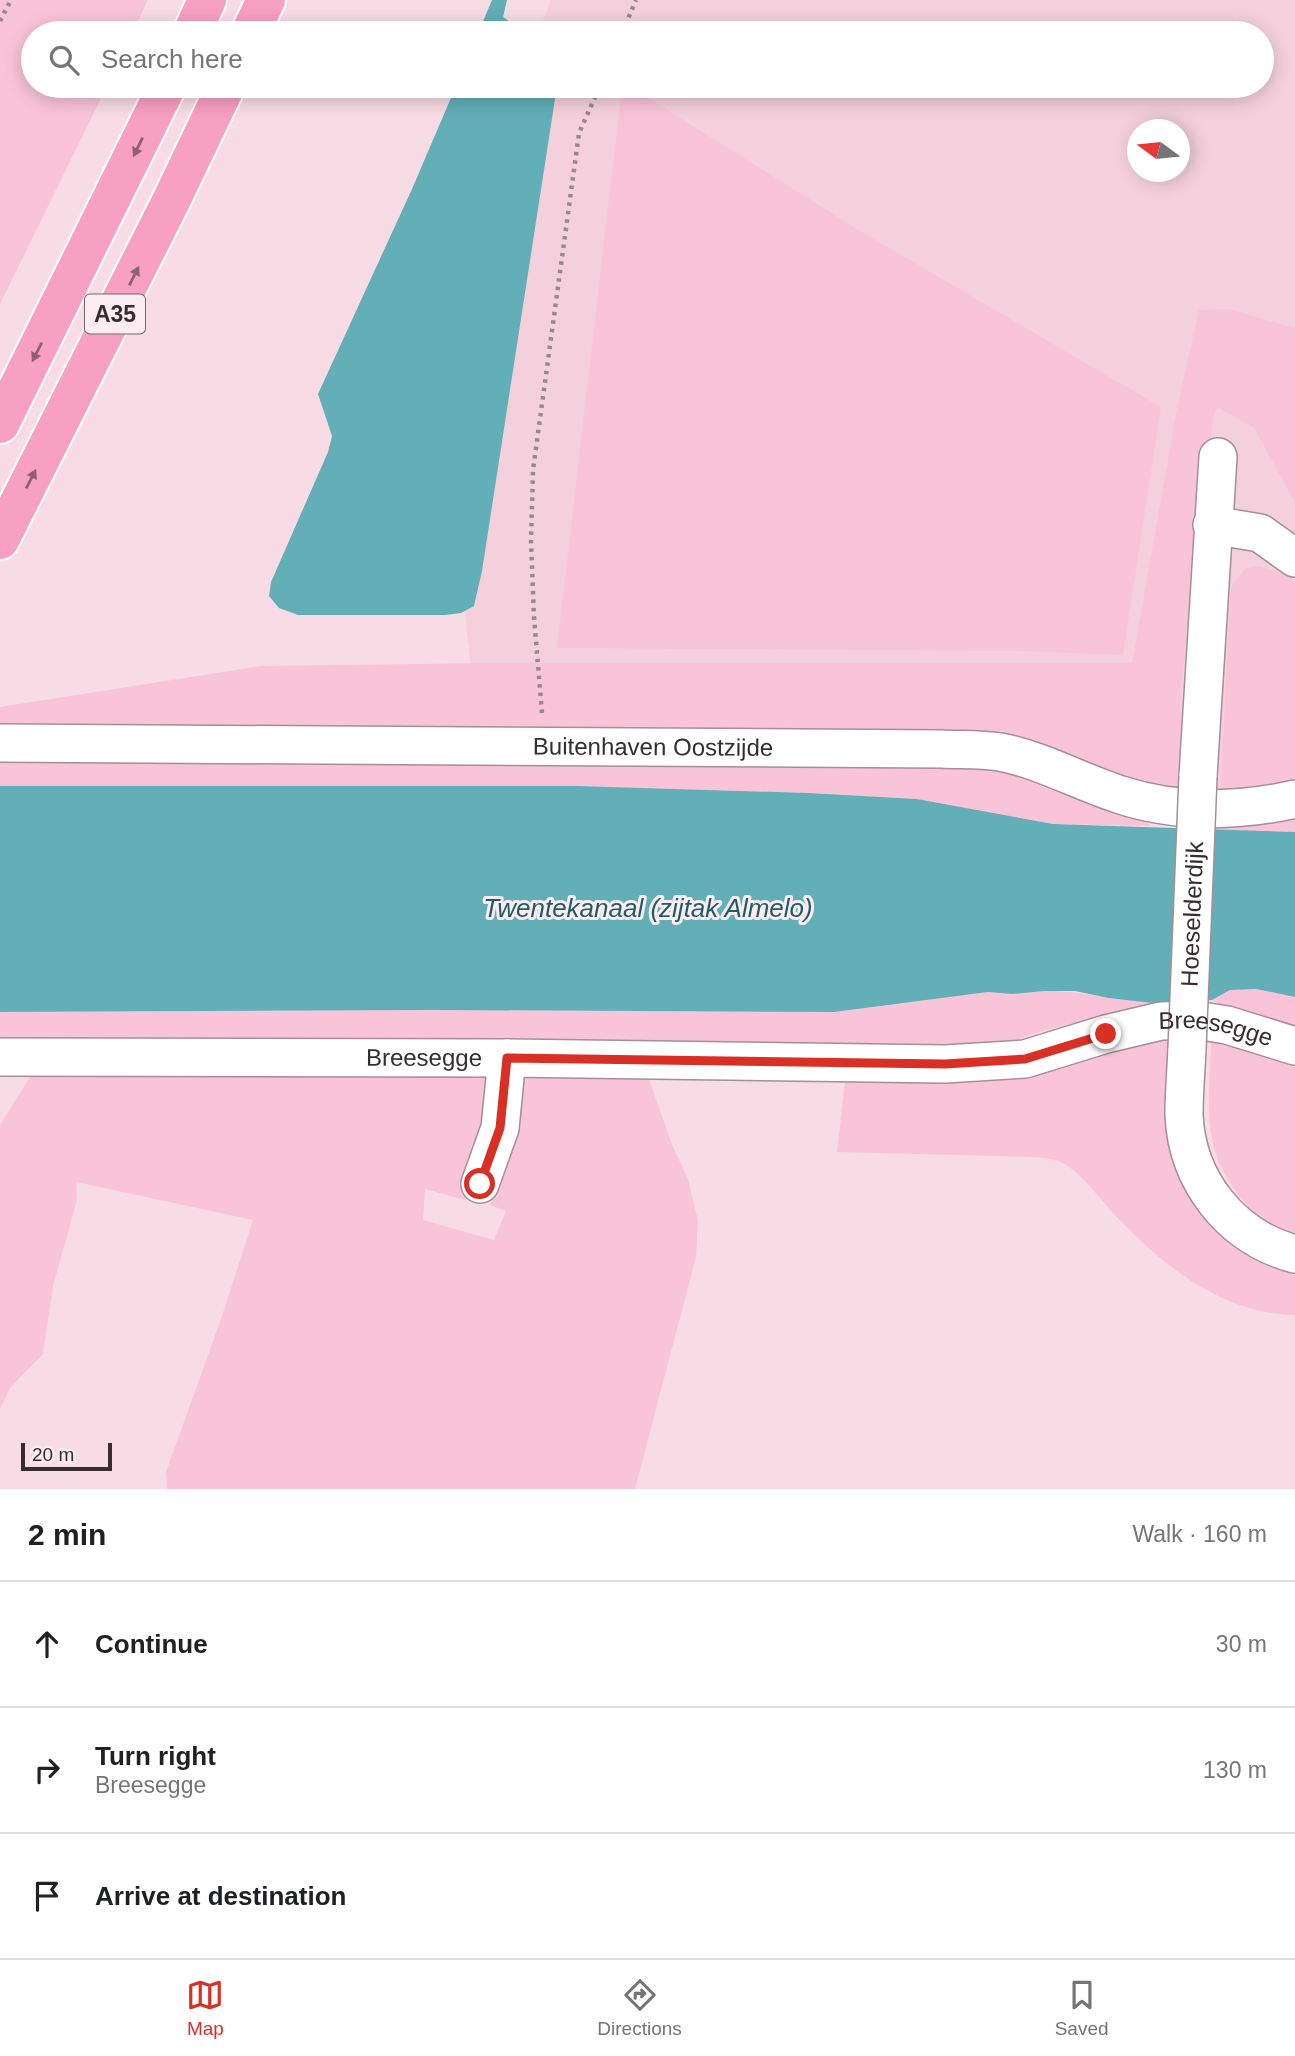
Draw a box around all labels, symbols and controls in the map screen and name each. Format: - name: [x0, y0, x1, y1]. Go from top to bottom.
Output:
- search box: [21, 21, 1274, 98]
- icon: search: [45, 41, 83, 79]
- text: Search here: [101, 44, 243, 74]
- north arrow: [1127, 119, 1190, 182]
- one-way arrow: [132, 137, 143, 157]
- one-way arrow: [128, 266, 139, 286]
- road number: A35: [85, 294, 145, 334]
- one-way arrow: [32, 342, 44, 362]
- one-way arrow: [26, 469, 37, 489]
- street label: Buitenhaven Oostzijde: [533, 732, 773, 761]
- street label: Hoeselderdijk: [1176, 840, 1208, 987]
- water label: Twentekanaal (zijtak Almelo): [483, 893, 813, 923]
- street label: Breesegge: [1158, 1006, 1276, 1051]
- route end: [1090, 1018, 1121, 1049]
- street label: Breesegge: [366, 1044, 482, 1071]
- route start: [464, 1168, 495, 1199]
- scale bar: [21, 1440, 112, 1472]
- text: 20 m: [32, 1444, 74, 1465]
- text: 2 min: [28, 1518, 106, 1551]
- text: Walk · 160 m: [1132, 1521, 1267, 1547]
- icon: ahead: [28, 1625, 66, 1663]
- text: Continue: [95, 1629, 208, 1659]
- text: 30 m: [1216, 1631, 1267, 1657]
- text: Turn right: [95, 1741, 216, 1771]
- icon: right: [28, 1751, 66, 1789]
- text: 130 m: [1203, 1757, 1267, 1783]
- text: Breesegge: [95, 1772, 206, 1798]
- icon: arrive: [28, 1877, 66, 1915]
- text: Arrive at destination: [95, 1881, 346, 1911]
- tab: Map: [186, 1976, 224, 2040]
- tab: Directions: [597, 1976, 682, 2040]
- tab: Saved: [1055, 1976, 1109, 2040]

